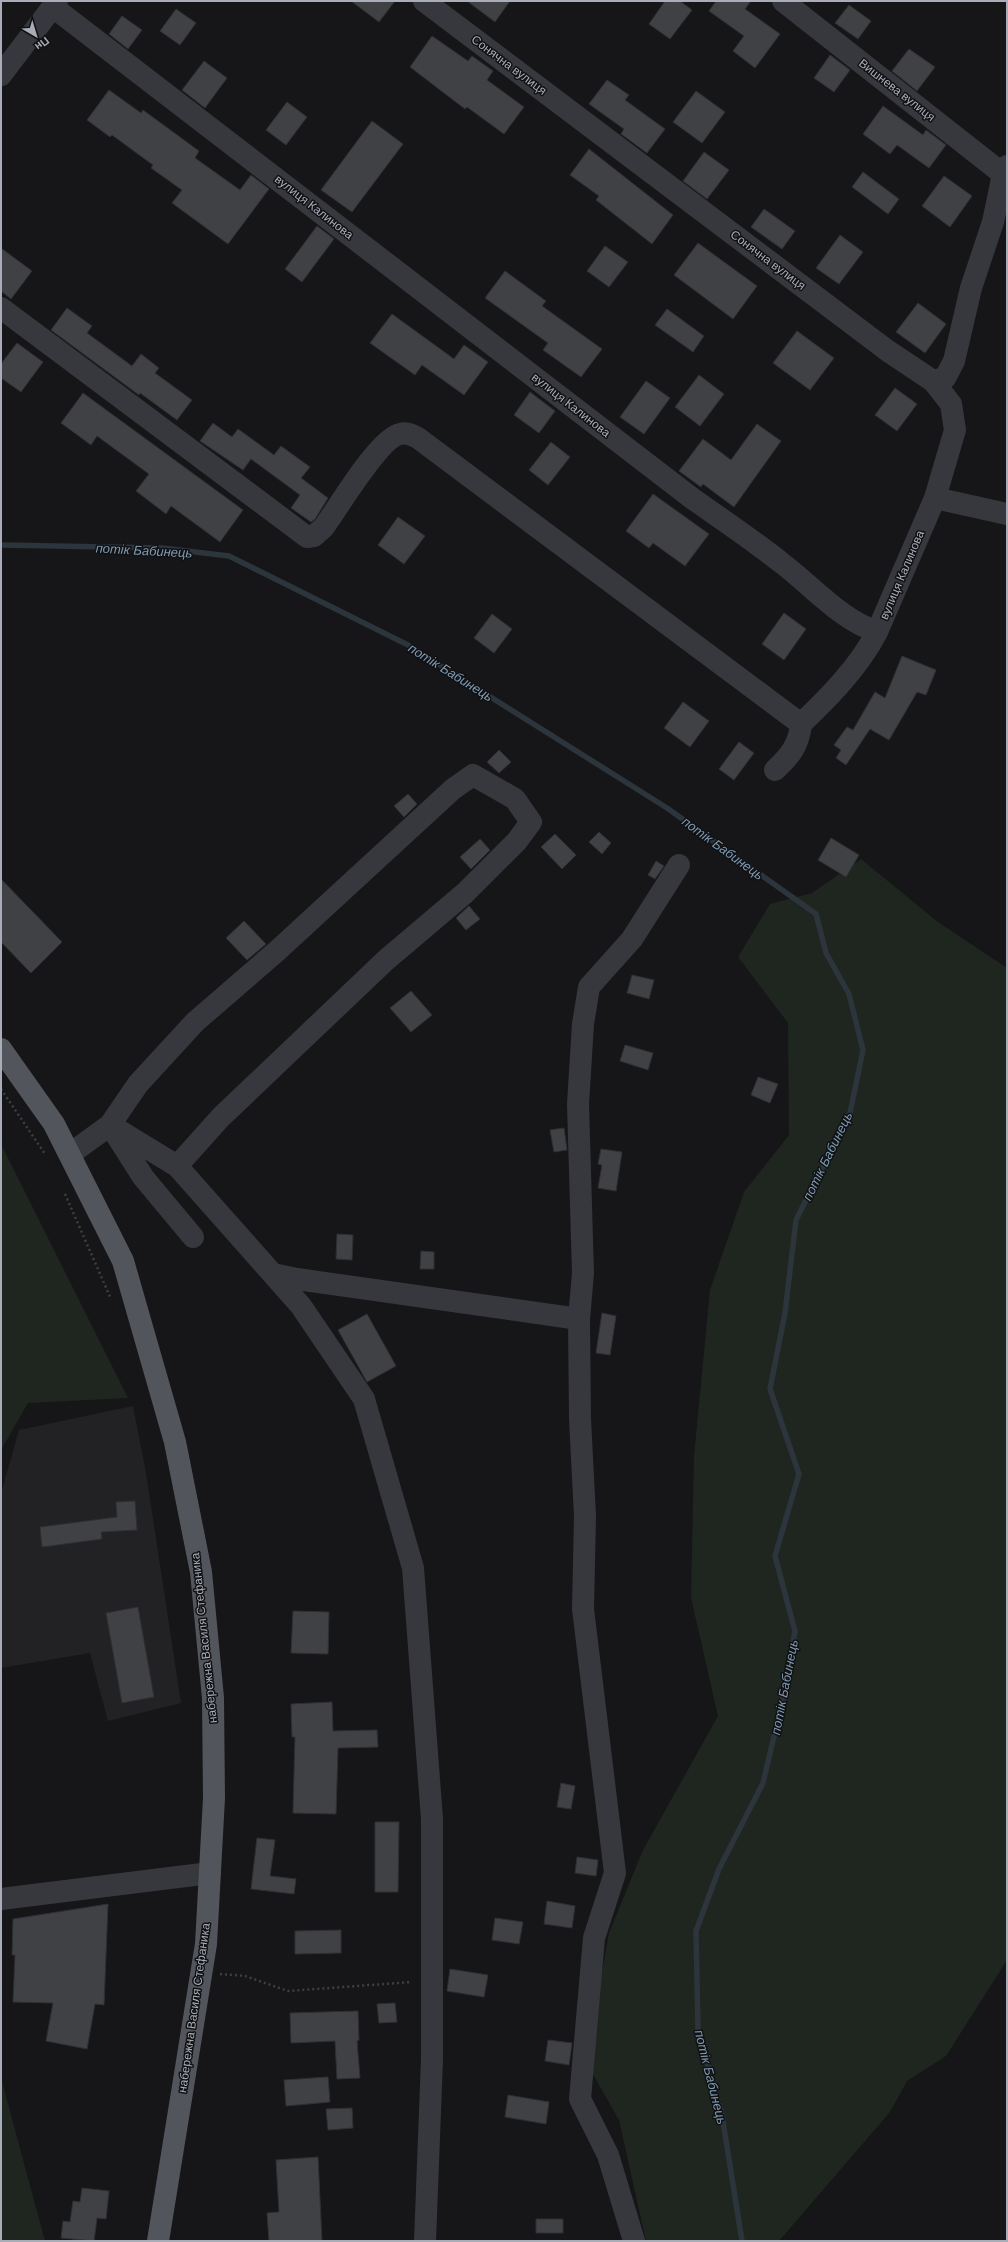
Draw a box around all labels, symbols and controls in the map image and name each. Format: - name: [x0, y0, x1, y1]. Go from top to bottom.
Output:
- north arrow: [16, 16, 56, 56]
- street label: Сонячна вулиця: [468, 31, 550, 99]
- text: Пн: [32, 34, 52, 54]
- street label: Вишнева вулиця: [856, 55, 938, 125]
- street label: вулиця Калинова: [271, 171, 357, 243]
- street label: Сонячна вулиця: [727, 226, 809, 294]
- street label: вулиця Калинова: [528, 369, 614, 441]
- street label: вулиця Калинова: [876, 528, 928, 622]
- water label: потік Бабинець: [95, 539, 193, 562]
- water label: потік Бабинець: [405, 640, 496, 705]
- water label: потік Бабинець: [679, 813, 767, 884]
- water label: потік Бабинець: [799, 1109, 856, 1203]
- street label: набережна Василя Стефаника: [187, 1552, 221, 1724]
- water label: потік Бабинець: [767, 1638, 802, 1736]
- street label: набережна Василя Стефаника: [174, 1922, 214, 2094]
- water label: потік Бабинець: [691, 2028, 731, 2126]

